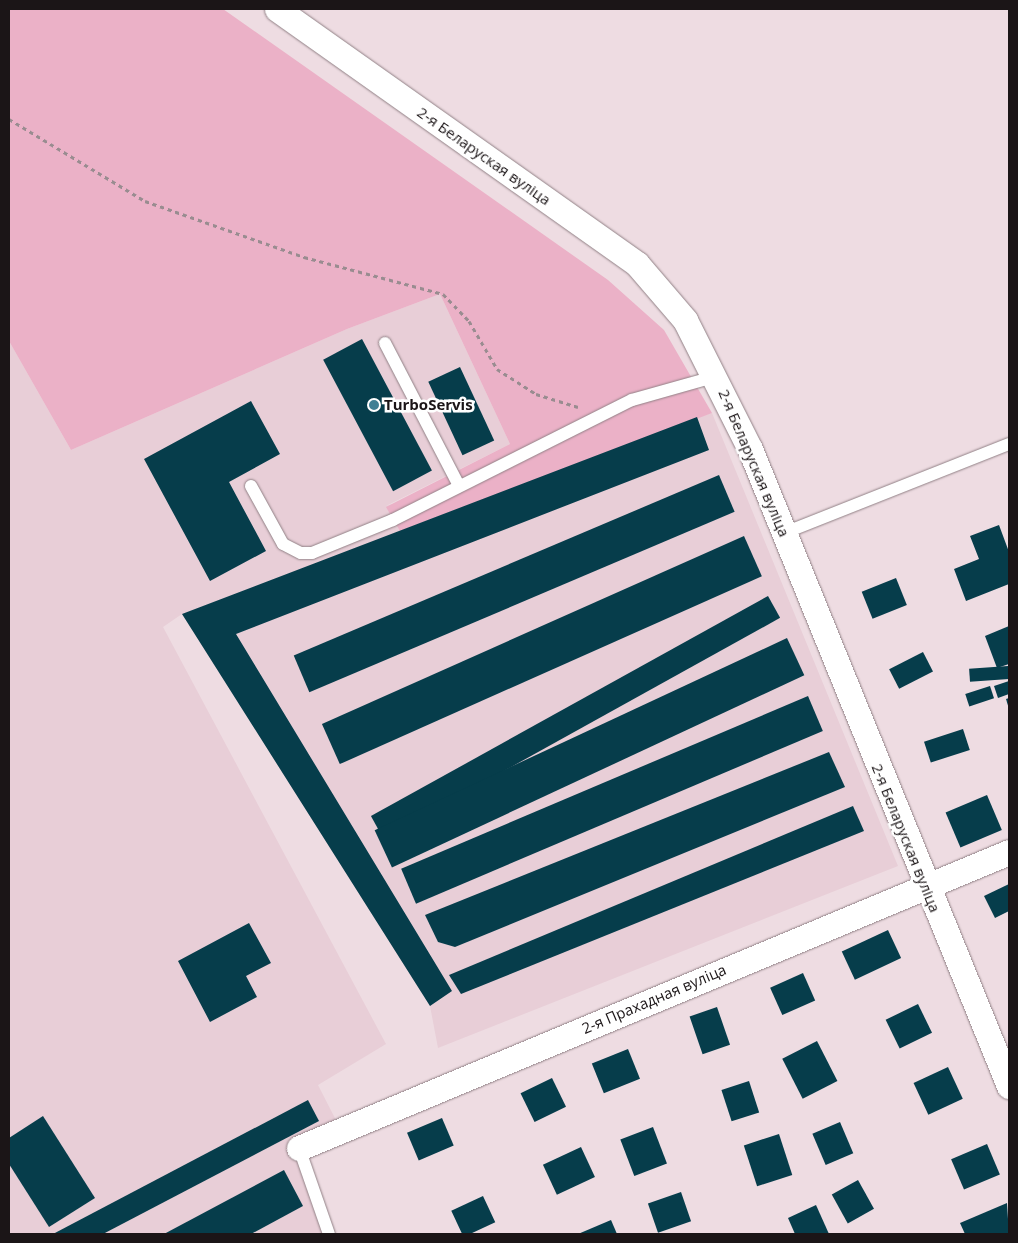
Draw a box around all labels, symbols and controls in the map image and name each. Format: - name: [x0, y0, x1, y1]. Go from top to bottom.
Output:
- street label: 2-я Беларуская вуліца: [414, 103, 554, 209]
- street label: 2-я Беларуская вуліца: [715, 387, 793, 539]
- place label: TurboServis: [384, 396, 473, 414]
- marker: TurboServis: [368, 399, 380, 411]
- street label: 2-я Беларуская вуліца: [868, 761, 944, 915]
- street label: 2-я Прахадная вуліца: [579, 960, 729, 1038]

